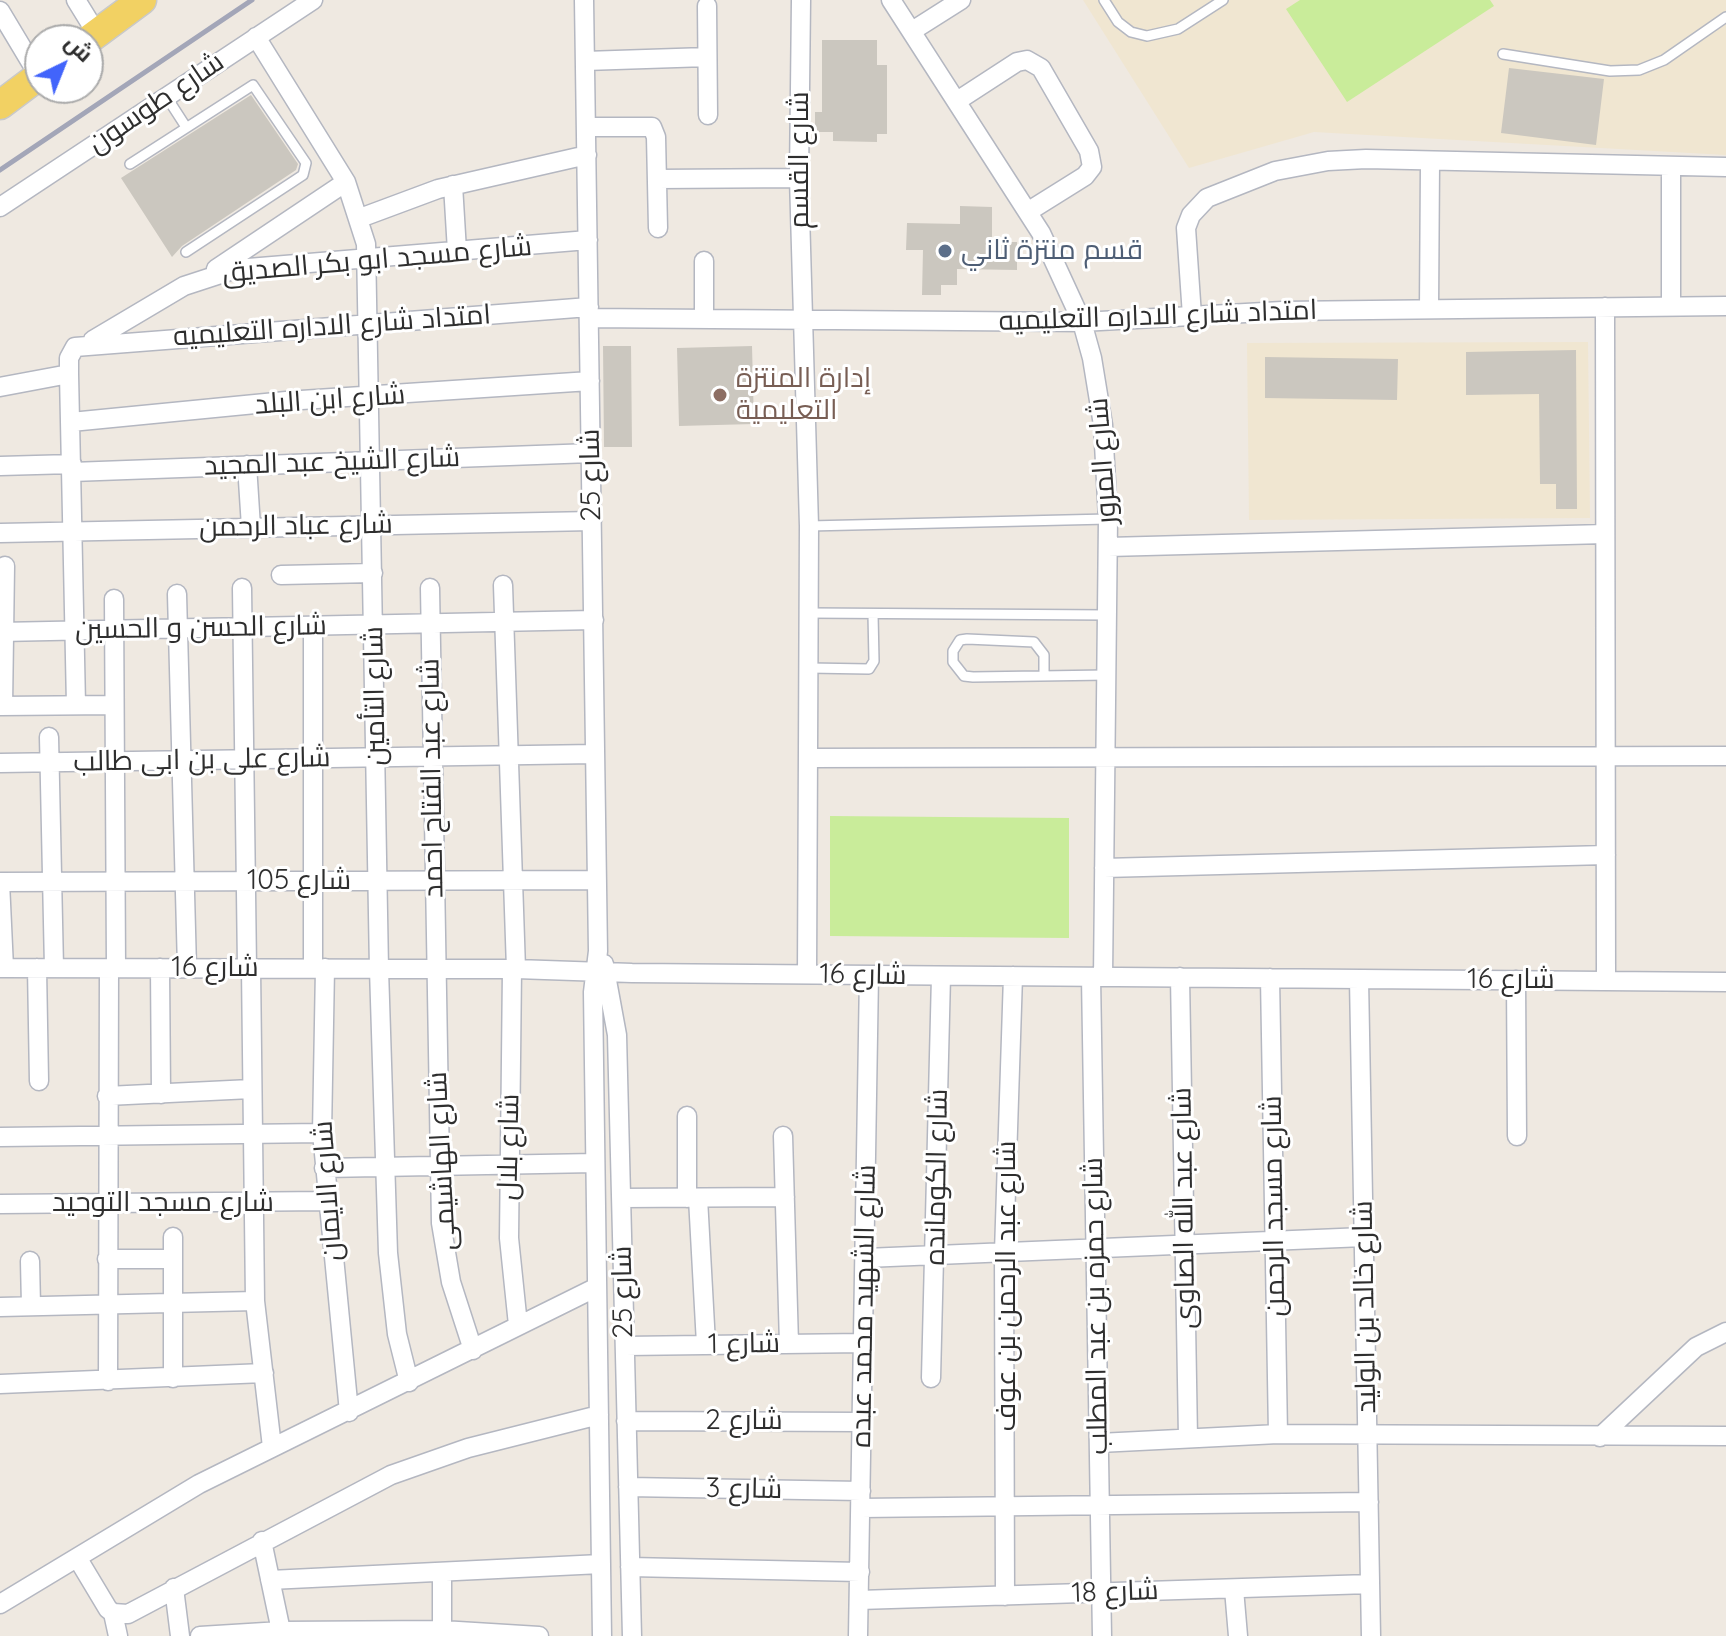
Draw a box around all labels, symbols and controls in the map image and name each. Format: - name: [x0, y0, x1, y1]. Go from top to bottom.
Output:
- north arrow: [24, 24, 104, 104]
- text: ش: [59, 28, 99, 68]
- street label: شارع طوسون: [82, 45, 230, 161]
- street label: شارع القسم: [783, 91, 817, 229]
- street label: شارع مسجد ابو بكر الصديق: [221, 230, 533, 290]
- place label: قسم منتزة ثاني: [961, 234, 1143, 268]
- marker: قسم منتزة ثاني: [936, 242, 954, 260]
- street label: امتداد شارع الاداره التعليميه: [998, 294, 1318, 338]
- street label: امتداد شارع الاداره التعليميه: [172, 298, 492, 354]
- place label: إدارة المنتزة التعليمية: [736, 362, 871, 428]
- street label: شارع ابن البلد: [253, 378, 407, 422]
- marker: إدارة المنتزة التعليمية: [711, 386, 729, 404]
- street label: شارع المرور: [1082, 396, 1124, 526]
- street label: شارع 25: [573, 428, 609, 522]
- street label: شارع الشيخ عبد المجيد: [203, 441, 461, 483]
- street label: شارع عباد الرحمن: [199, 508, 393, 544]
- street label: شارع الحسن و الحسين: [75, 609, 327, 647]
- street label: شارع التأمين: [357, 626, 393, 766]
- street label: شارع عبد الفتاح احمد: [413, 658, 451, 898]
- street label: شارع على بن ابى طالب: [73, 741, 331, 779]
- street label: شارع 105: [247, 864, 351, 898]
- street label: شارع 16: [171, 951, 259, 985]
- street label: شارع 16: [819, 957, 907, 993]
- street label: شارع 16: [1467, 963, 1555, 997]
- street label: شارع الهاشيمى: [421, 1071, 463, 1251]
- street label: شارع عبد الله الصاوى: [1165, 1087, 1203, 1329]
- street label: شارع الكومانده: [919, 1088, 955, 1266]
- street label: شارع بلال: [491, 1093, 527, 1201]
- street label: شارع مسجد الرحمن: [1255, 1095, 1293, 1317]
- street label: شارع الايمان: [306, 1120, 350, 1262]
- street label: شارع عبد الرحمن بن عوف: [990, 1141, 1024, 1431]
- street label: شارع حمزه بن عبد المطلب: [1077, 1157, 1115, 1455]
- street label: شارع الشهيد محمد عبده: [845, 1164, 883, 1448]
- street label: شارع مسجد التوحيد: [52, 1186, 274, 1220]
- street label: شارع خالد بن الوليد: [1346, 1200, 1384, 1414]
- street label: شارع 25: [605, 1245, 641, 1339]
- street label: شارع 1: [708, 1327, 780, 1361]
- street label: شارع 2: [705, 1404, 783, 1438]
- street label: شارع 3: [705, 1472, 783, 1506]
- street label: شارع 18: [1071, 1574, 1159, 1610]

